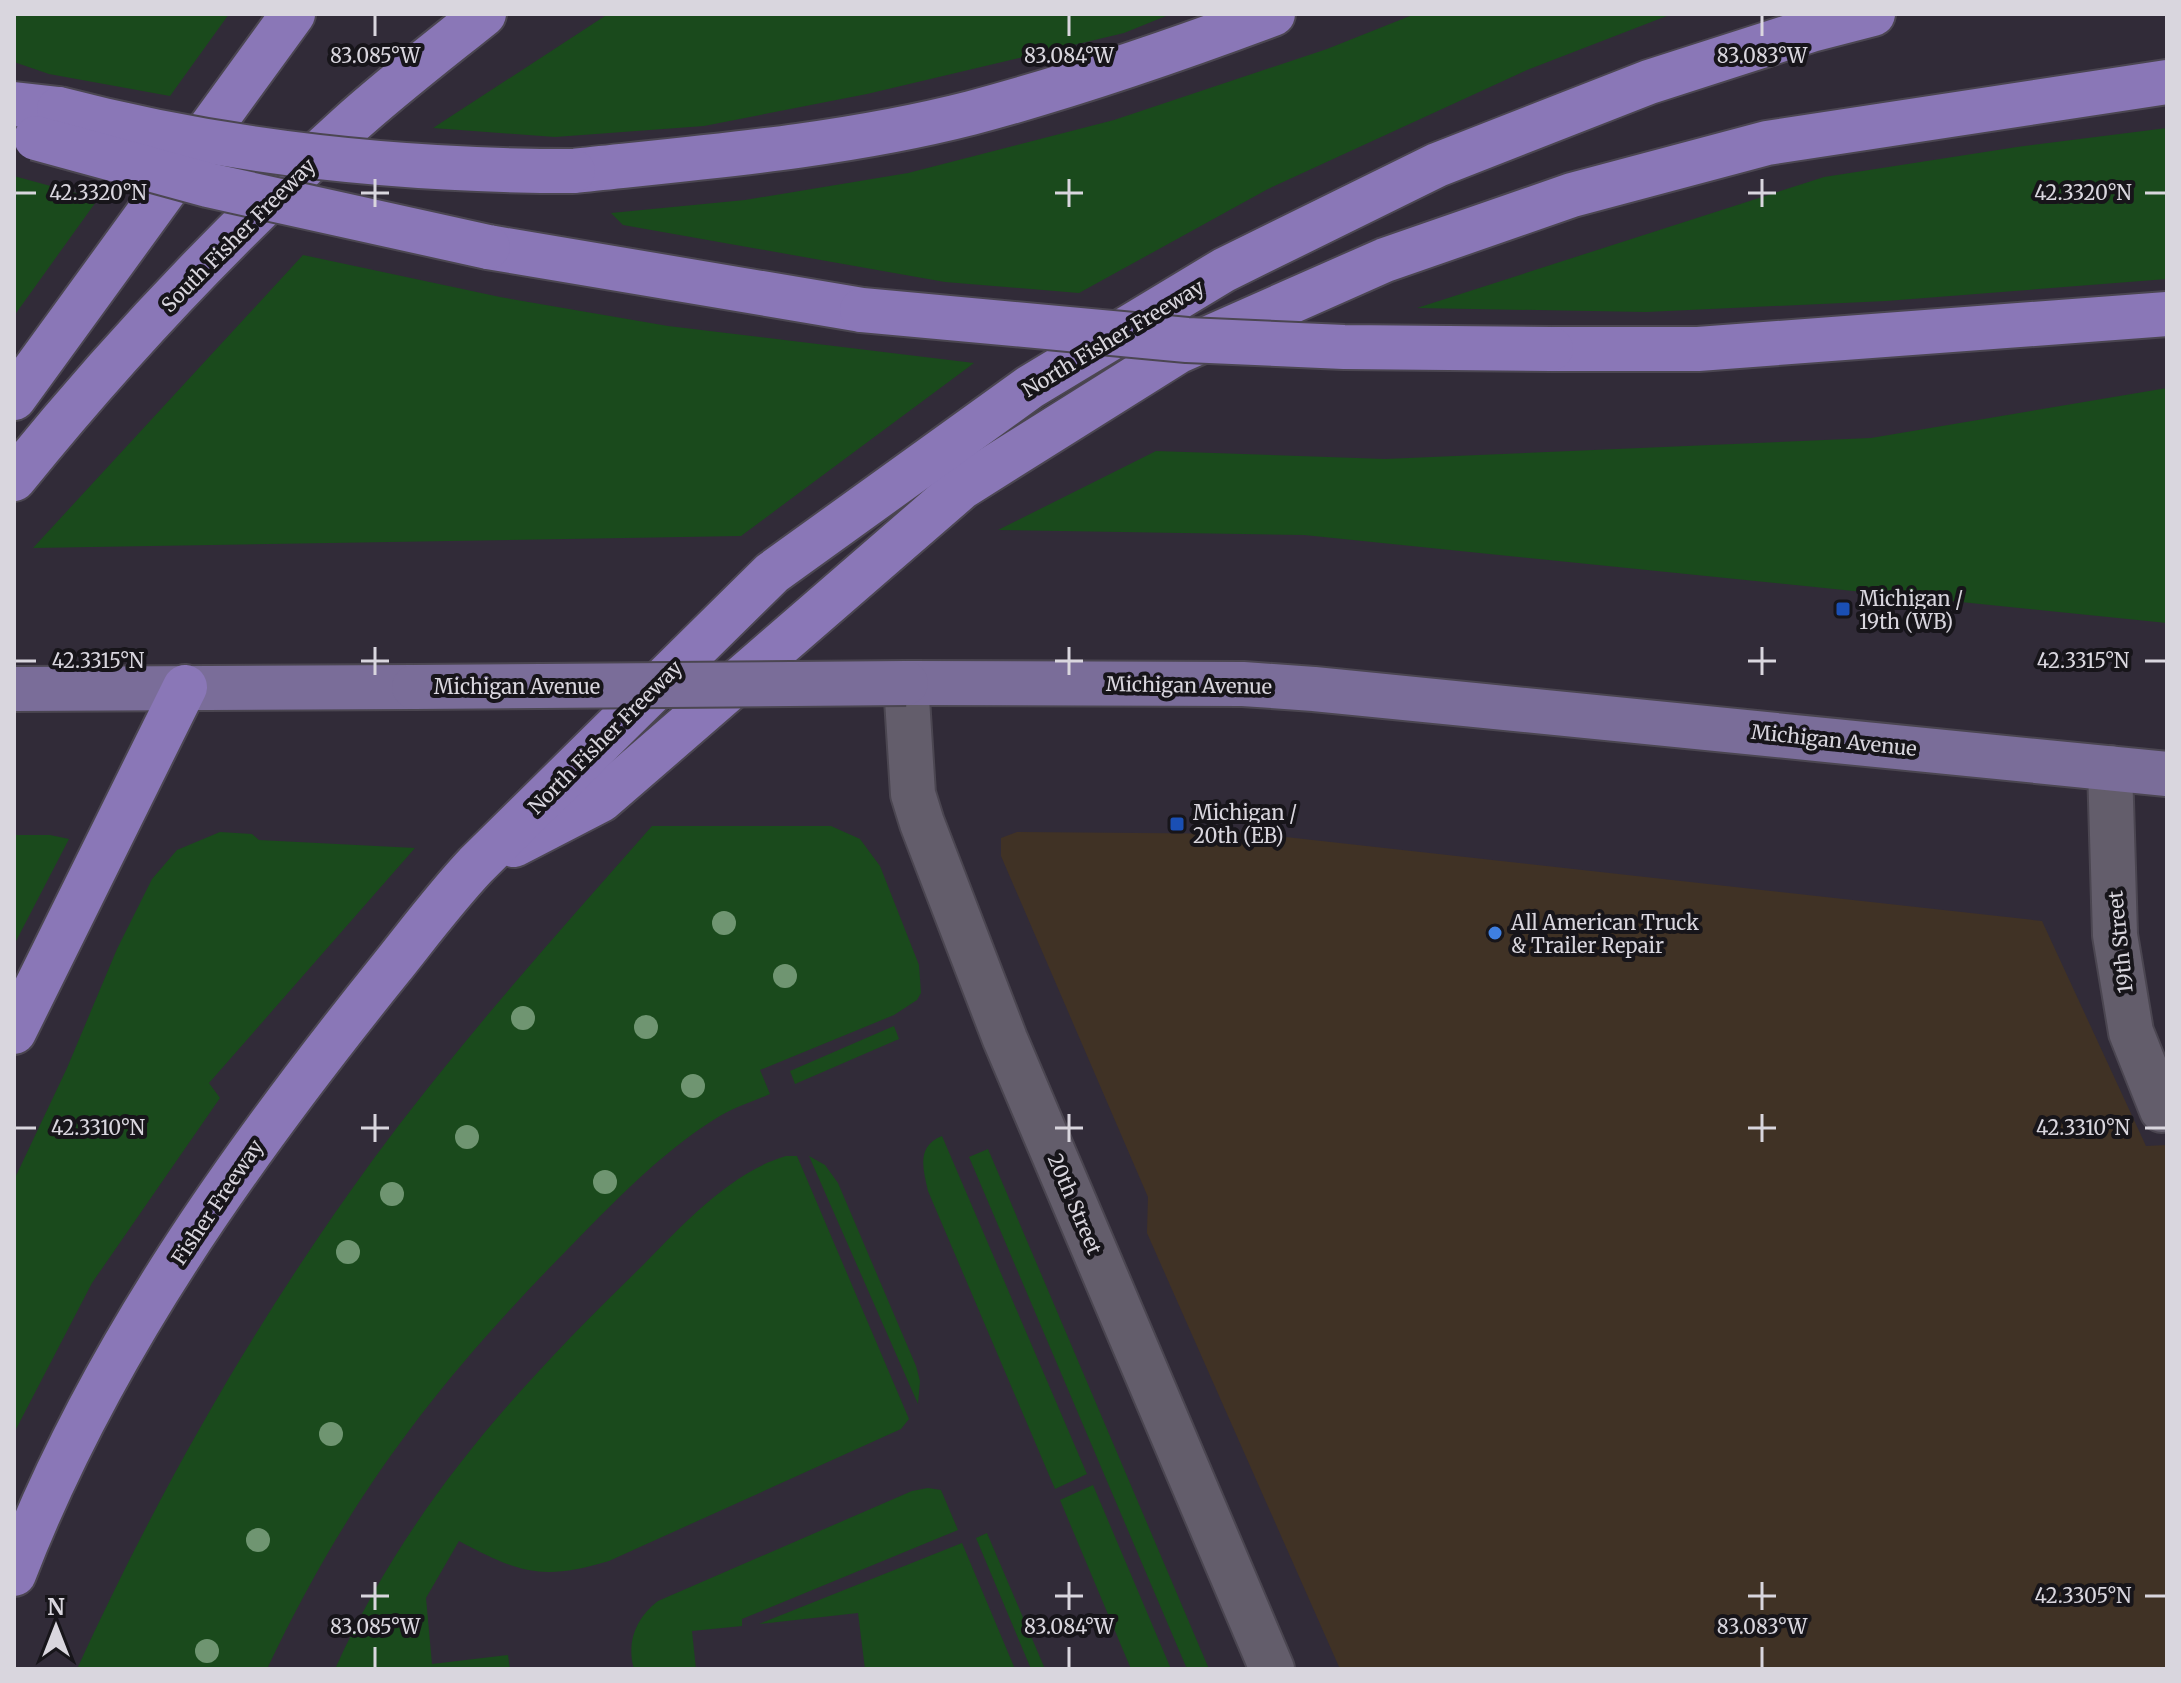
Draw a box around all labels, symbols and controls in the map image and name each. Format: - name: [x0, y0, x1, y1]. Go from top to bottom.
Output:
- text: 83.085°W: [330, 43, 421, 68]
- text: 83.084°W: [1024, 43, 1115, 68]
- text: 83.083°W: [1717, 43, 1808, 68]
- street label: South Fisher Freeway: [156, 153, 320, 317]
- text: 42.3320°N: [49, 180, 147, 205]
- text: 42.3320°N: [2034, 180, 2132, 205]
- street label: North Fisher Freeway: [1018, 274, 1209, 402]
- place label: Michigan / 19th (WB): [1859, 586, 1963, 634]
- marker: Michigan / 19th (WB): [1834, 600, 1852, 618]
- text: 42.3315°N: [52, 648, 145, 673]
- text: 42.3315°N: [2037, 648, 2130, 673]
- street label: North Fisher Freeway: [523, 655, 687, 819]
- street label: Michigan Avenue: [1106, 671, 1272, 699]
- street label: Michigan Avenue: [434, 674, 600, 699]
- street label: Michigan Avenue: [1750, 719, 1918, 761]
- place label: Michigan / 20th (EB): [1193, 800, 1297, 848]
- marker: Michigan / 20th (EB): [1168, 815, 1186, 833]
- street label: 19th Street: [2102, 889, 2138, 995]
- place label: All American Truck & Trailer Repair: [1510, 910, 1699, 958]
- marker: All American Truck & Trailer Repair: [1486, 924, 1504, 942]
- text: 42.3310°N: [51, 1115, 145, 1140]
- text: 42.3310°N: [2036, 1115, 2130, 1140]
- street label: Fisher Freeway: [166, 1134, 268, 1269]
- street label: 20th Street: [1043, 1150, 1108, 1258]
- text: 42.3305°N: [2034, 1583, 2132, 1608]
- north arrow: [16, 1587, 96, 1667]
- text: N: [47, 1593, 65, 1621]
- text: 83.085°W: [330, 1614, 421, 1639]
- text: 83.084°W: [1024, 1614, 1115, 1639]
- text: 83.083°W: [1717, 1614, 1808, 1639]

